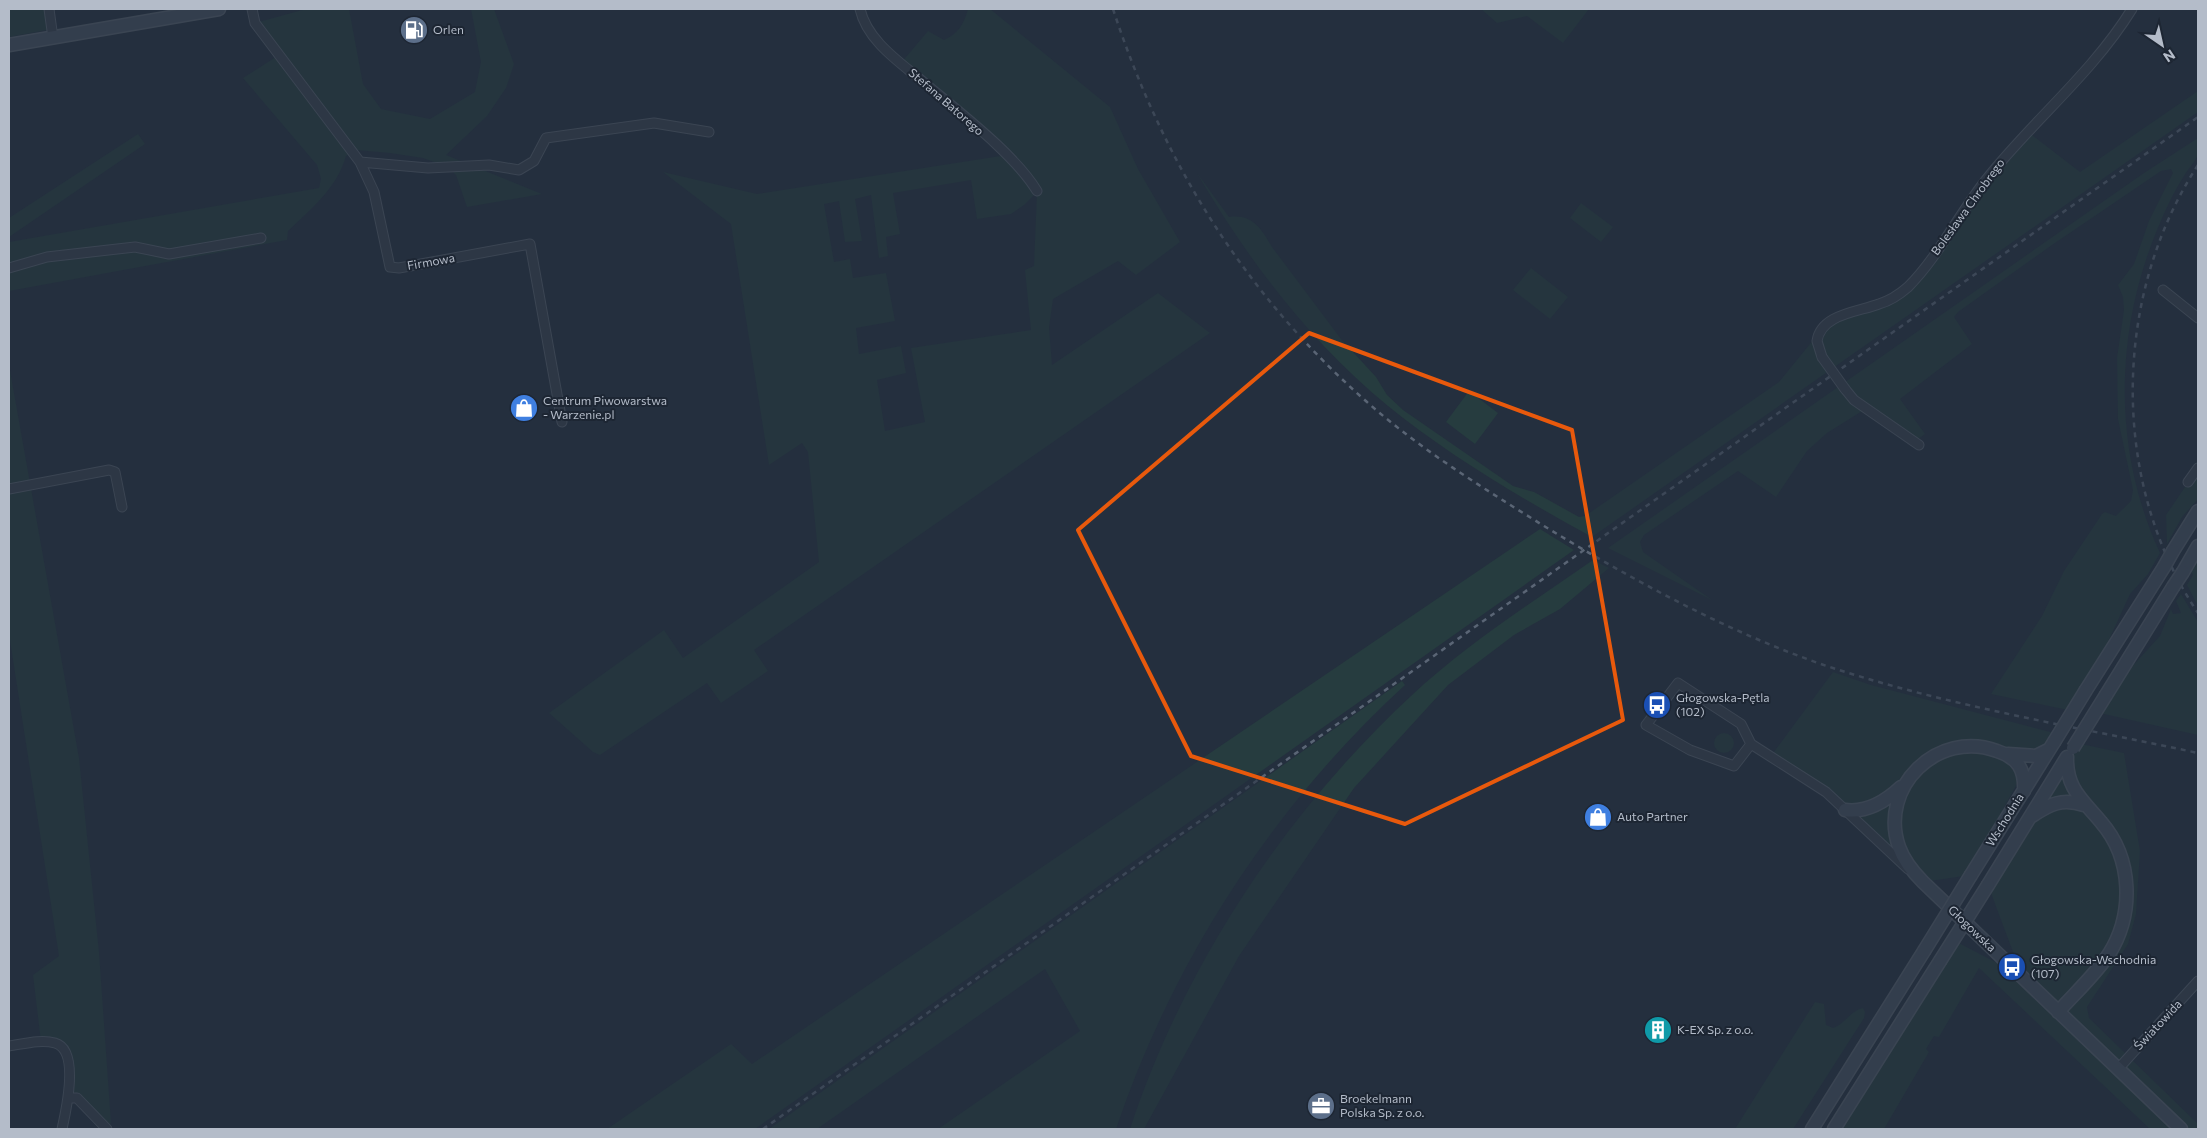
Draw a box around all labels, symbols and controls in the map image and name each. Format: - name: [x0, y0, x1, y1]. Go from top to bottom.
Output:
- fuel station icon: Orlen: [399, 15, 429, 45]
- north arrow: [2137, 20, 2187, 70]
- place label: Orlen: [433, 22, 464, 36]
- text: N: [2160, 46, 2179, 66]
- street label: Stefana Batorego: [906, 65, 987, 138]
- street label: Bolesława Chrobrego: [1927, 155, 2007, 257]
- street label: Firmowa: [406, 250, 456, 272]
- shop icon: Centrum Piwowarstwa - Warzenie.pl: [509, 393, 539, 423]
- place label: Centrum Piwowarstwa - Warzenie.pl: [543, 393, 667, 421]
- bus stop icon: Głogowska-Pętla (102): [1642, 690, 1672, 720]
- place label: Głogowska-Pętla (102): [1676, 690, 1770, 718]
- street label: Wschodnia: [1982, 790, 2026, 849]
- shop icon: Auto Partner: [1583, 802, 1613, 832]
- place label: Auto Partner: [1617, 809, 1688, 823]
- street label: Głogowska: [1946, 902, 1999, 954]
- bus stop icon: Głogowska-Wschodnia (107): [1997, 952, 2027, 982]
- place label: Głogowska-Wschodnia (107): [2031, 952, 2156, 980]
- street label: Światowida: [2131, 996, 2184, 1052]
- building icon: K-EX Sp. z o.o.: [1643, 1015, 1673, 1045]
- place label: K-EX Sp. z o.o.: [1677, 1022, 1754, 1036]
- office icon: Broekelmann Polska Sp. z o.o.: [1306, 1091, 1336, 1121]
- place label: Broekelmann Polska Sp. z o.o.: [1340, 1091, 1425, 1119]

